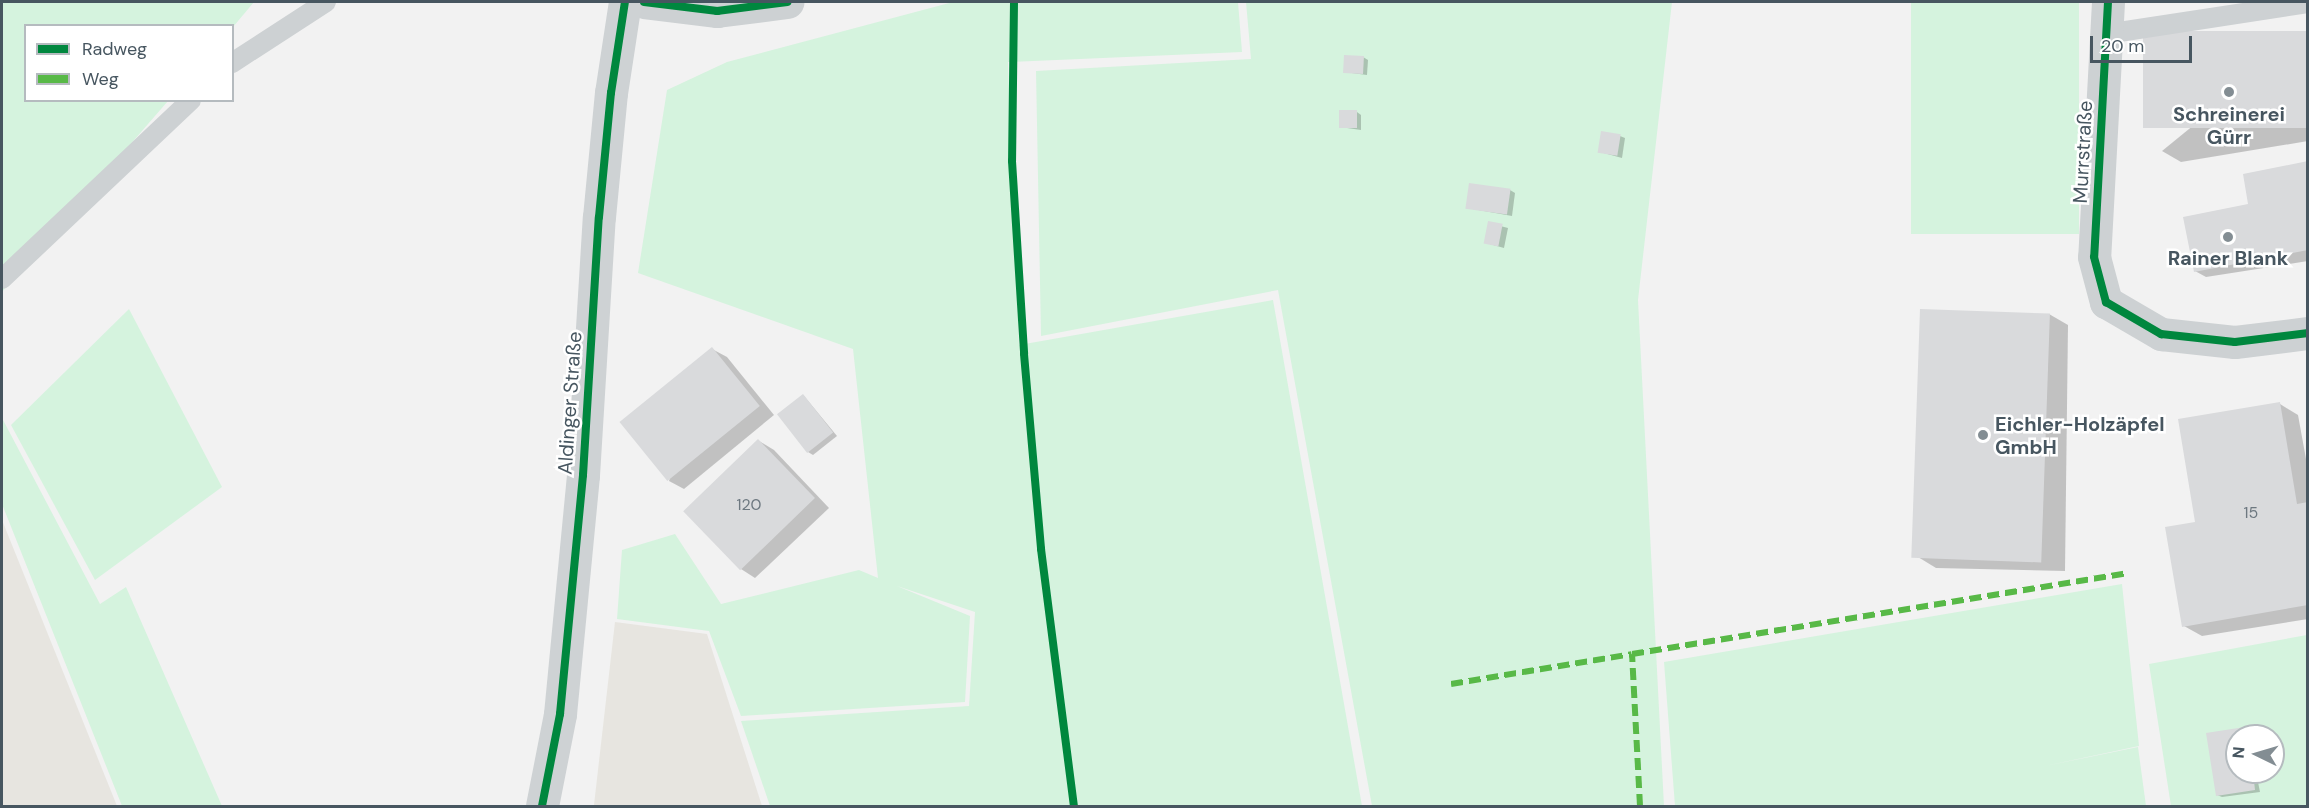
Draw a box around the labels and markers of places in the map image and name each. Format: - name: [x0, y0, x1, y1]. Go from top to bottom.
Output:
- marker: Schreinerei Gürr: [2222, 85, 2236, 99]
- place label: Schreinerei Gürr: [2173, 102, 2285, 149]
- marker: Rainer Blank: [2221, 230, 2235, 244]
- place label: Rainer Blank: [2168, 246, 2288, 270]
- place label: Eichler-Holzäpfel GmbH: [1995, 412, 2165, 459]
- marker: Eichler-Holzäpfel GmbH: [1976, 428, 1990, 442]

